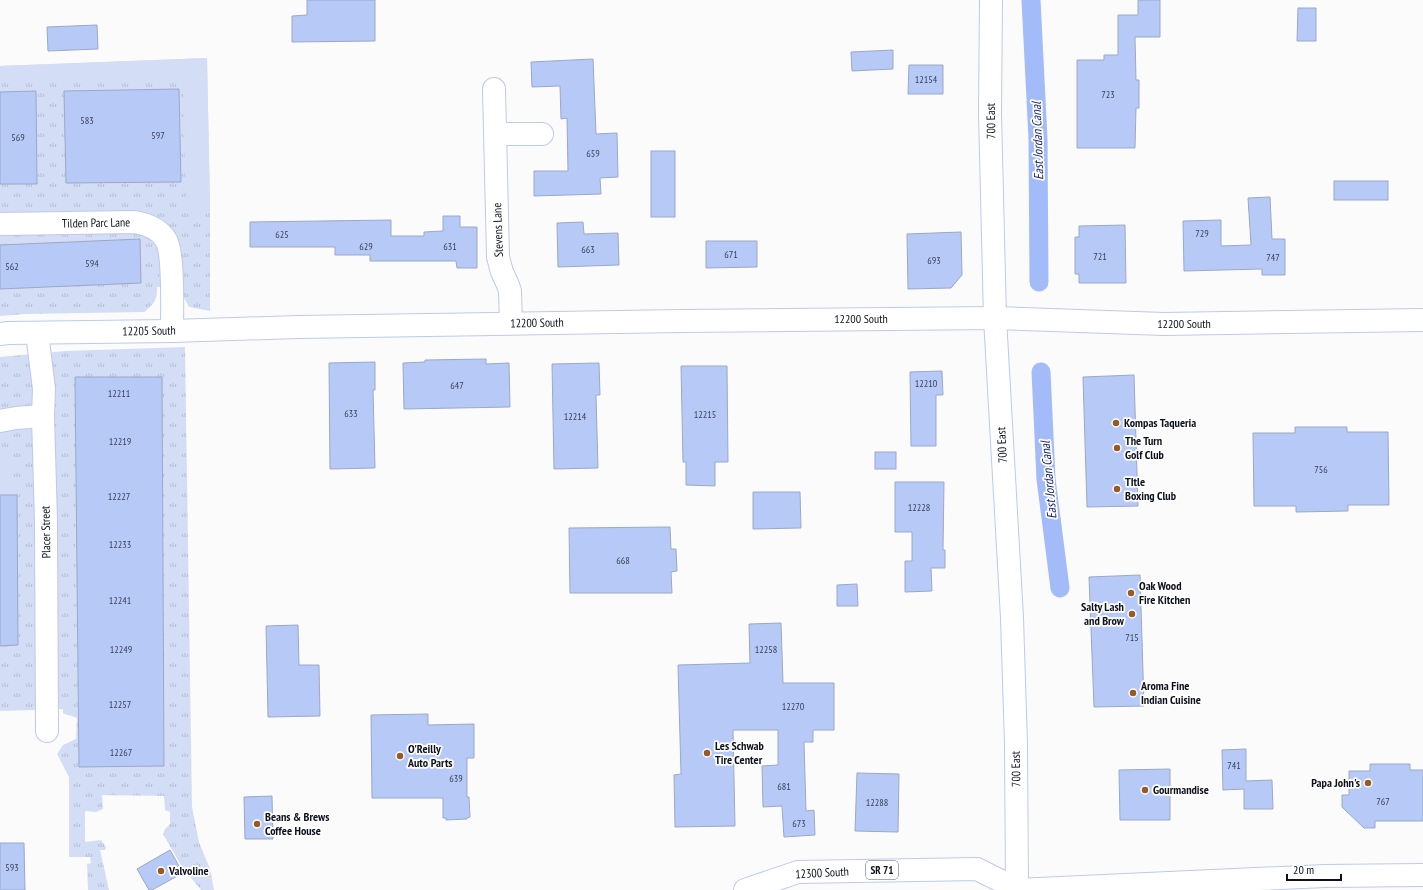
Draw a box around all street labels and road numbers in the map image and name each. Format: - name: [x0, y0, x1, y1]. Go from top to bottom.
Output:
- street label: 700 East: [983, 102, 998, 139]
- street label: Stevens Lane: [489, 203, 506, 257]
- street label: Tilden Parc Lane: [62, 214, 130, 231]
- street label: 12200 South: [834, 311, 888, 326]
- street label: 12200 South: [510, 315, 564, 330]
- street label: 12200 South: [1157, 316, 1211, 331]
- street label: 12205 South: [122, 323, 176, 338]
- street label: 700 East: [993, 426, 1010, 463]
- street label: Placer Street: [38, 505, 53, 558]
- street label: 700 East: [1008, 750, 1023, 787]
- road number: SR 71: [866, 861, 898, 879]
- street label: 12300 South: [795, 864, 849, 881]

